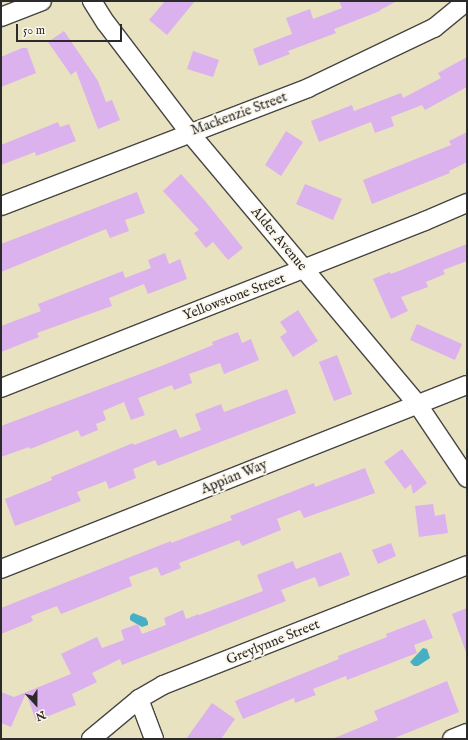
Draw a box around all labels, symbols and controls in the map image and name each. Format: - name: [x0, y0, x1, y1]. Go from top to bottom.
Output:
- scale bar: [18, 16, 124, 42]
- text: 50 m: [23, 23, 45, 38]
- street label: Mackenzie Street: [189, 89, 289, 139]
- street label: Alder Avenue: [247, 204, 311, 274]
- street label: Yellowstone Street: [180, 270, 288, 324]
- street label: Appian Way: [198, 456, 270, 498]
- street label: Greylynne Street: [224, 616, 322, 668]
- north arrow: [16, 684, 56, 724]
- text: N: [33, 707, 47, 723]

